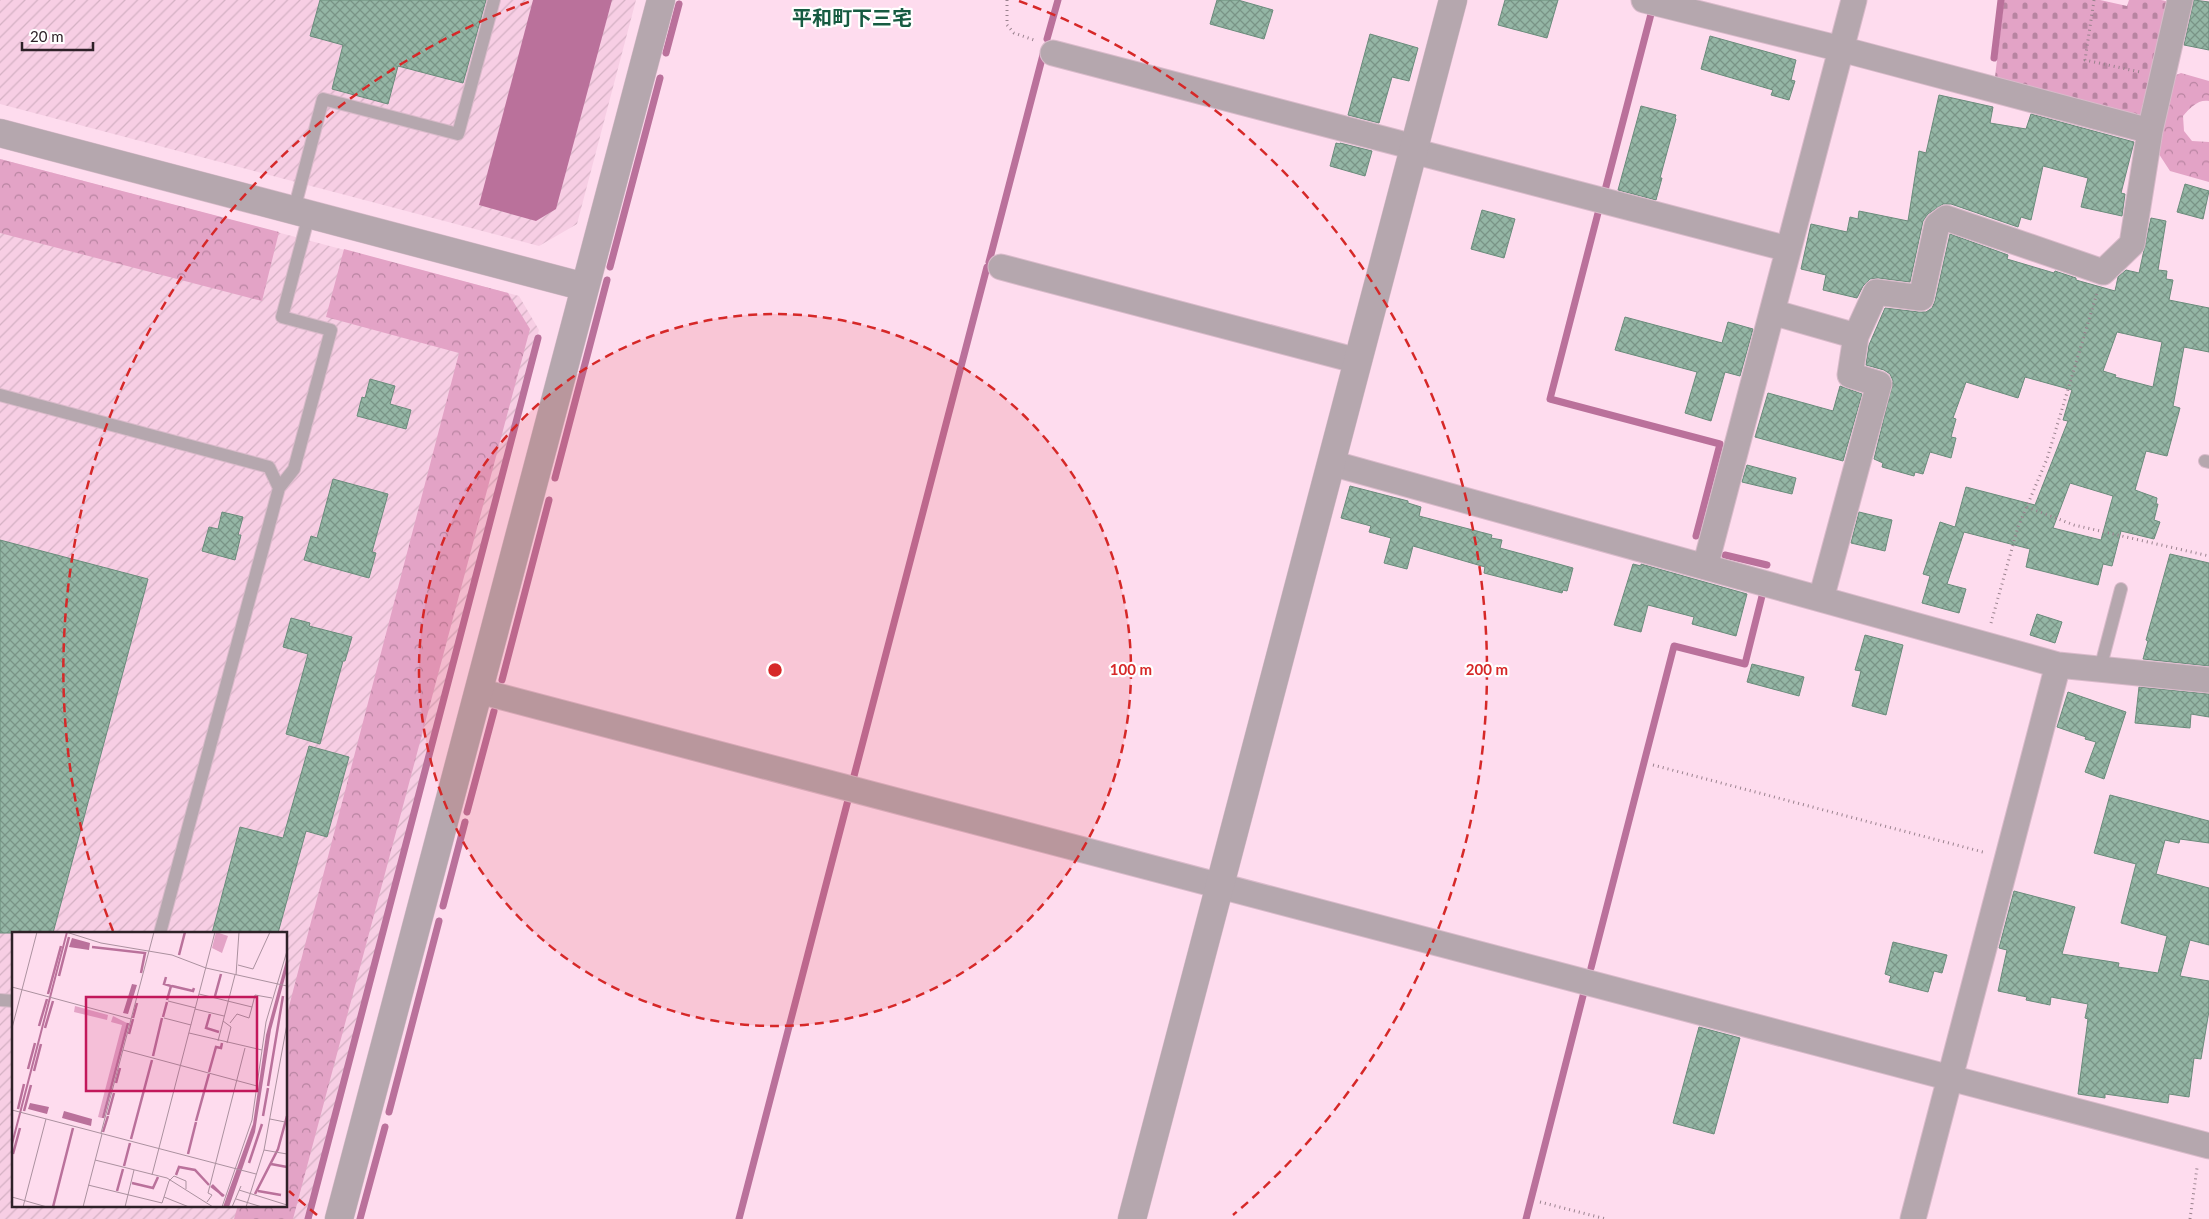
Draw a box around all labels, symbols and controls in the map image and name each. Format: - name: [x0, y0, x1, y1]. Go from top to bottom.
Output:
- district label: 平和町下三宅: [792, 5, 912, 29]
- scale bar: [22, 20, 94, 52]
- text: 20 m: [30, 27, 64, 45]
- text: 100 m: [1110, 660, 1152, 678]
- text: 200 m: [1466, 660, 1508, 678]
- centre of rings: [766, 661, 784, 679]
- inset map: [12, 932, 288, 1206]

